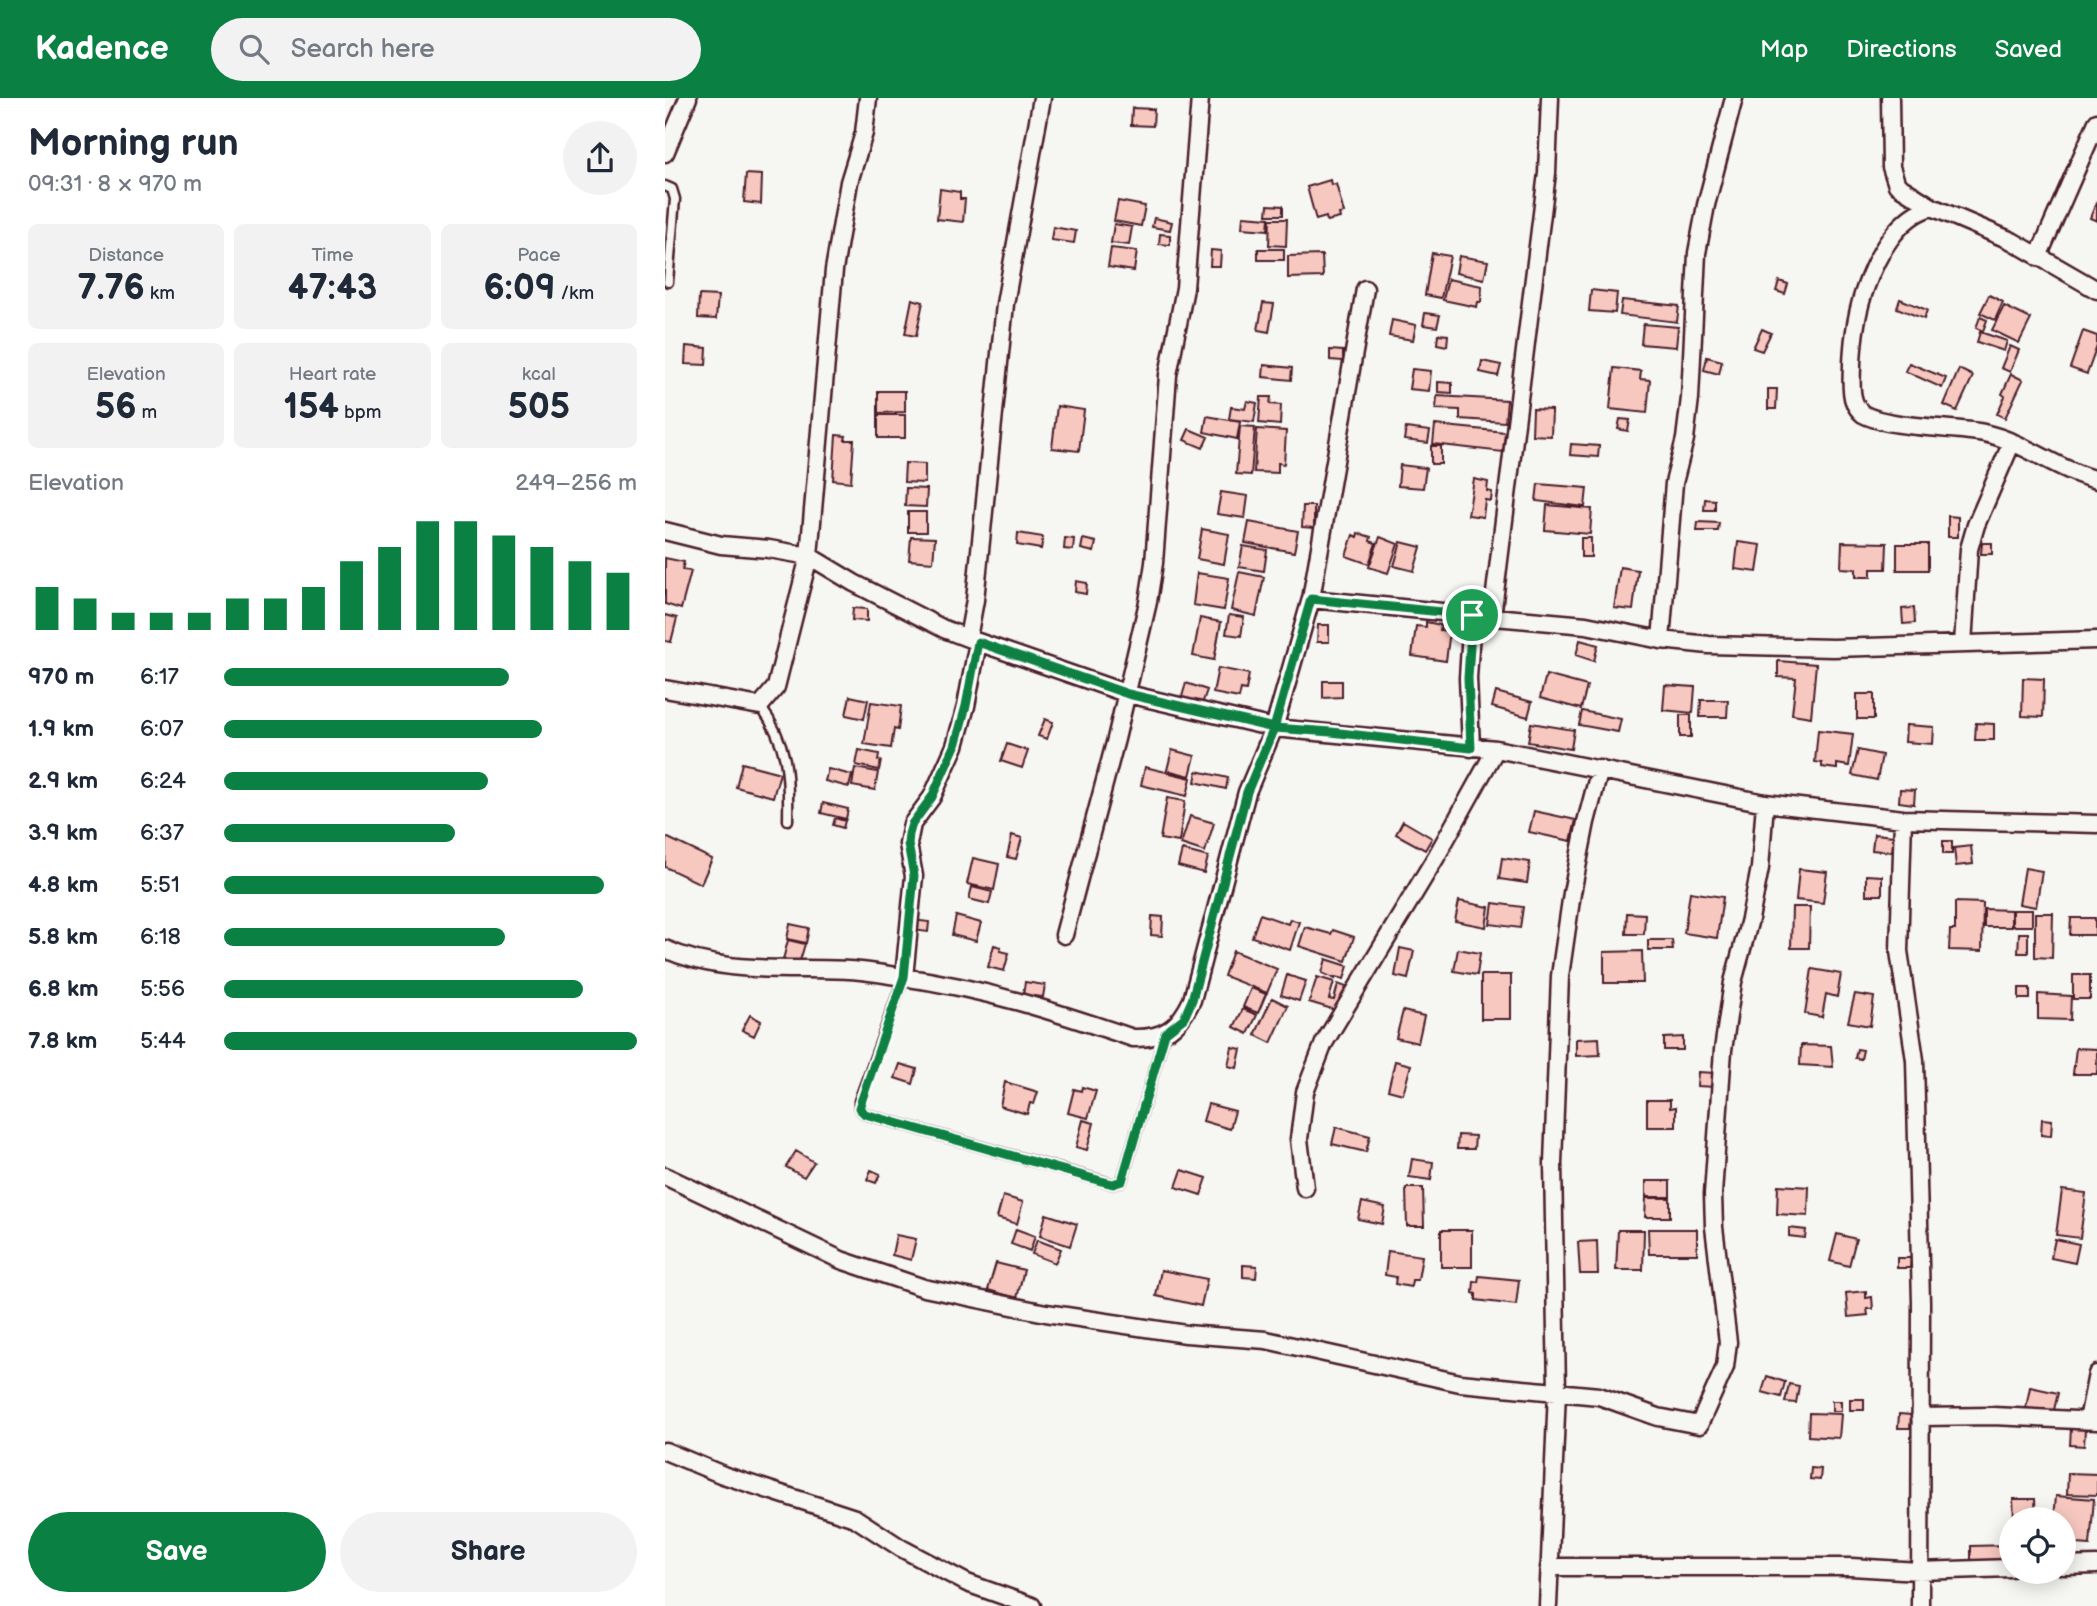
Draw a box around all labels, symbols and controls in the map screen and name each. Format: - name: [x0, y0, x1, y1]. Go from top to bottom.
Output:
- search box: [211, 18, 701, 81]
- text: Kadence: [35, 29, 169, 69]
- icon: search: [235, 30, 273, 68]
- text: Search here: [291, 34, 435, 65]
- text: Map: [1760, 35, 1808, 64]
- text: Directions: [1846, 35, 1957, 64]
- text: Saved: [1995, 35, 2062, 64]
- text: Morning run: [28, 121, 239, 166]
- button: share: [563, 121, 637, 195]
- text: 09:31 · 8 × 970 m: [28, 170, 202, 198]
- text: Distance: [88, 244, 164, 267]
- text: Time: [311, 244, 354, 267]
- text: Pace: [517, 244, 560, 267]
- text: 7.76: [77, 267, 145, 310]
- text: 47:43: [288, 267, 377, 310]
- text: 6:09: [483, 267, 555, 310]
- text: km: [145, 282, 175, 305]
- text: /km: [555, 282, 594, 305]
- text: Elevation: [87, 363, 166, 386]
- text: Heart rate: [289, 363, 376, 386]
- text: kcal: [522, 363, 556, 386]
- text: 56: [95, 386, 136, 429]
- text: 154: [283, 386, 339, 429]
- text: 505: [508, 386, 570, 429]
- text: m: [136, 401, 157, 424]
- text: bpm: [339, 401, 382, 424]
- text: Elevation: [28, 469, 124, 497]
- text: 249–256 m: [515, 469, 637, 497]
- pin: [1442, 585, 1502, 645]
- icon: arrive: [1453, 596, 1491, 634]
- text: 970 m: [28, 663, 94, 691]
- text: 6:17: [140, 663, 179, 691]
- text: 1.9 km: [28, 715, 94, 743]
- text: 6:07: [140, 715, 184, 743]
- text: 2.9 km: [28, 767, 98, 795]
- text: 6:24: [140, 767, 186, 795]
- text: 3.9 km: [28, 819, 98, 847]
- text: 6:37: [140, 819, 184, 847]
- text: 4.8 km: [28, 871, 98, 899]
- text: 5:51: [140, 871, 180, 899]
- text: 5.8 km: [28, 923, 98, 951]
- text: 6:18: [140, 923, 181, 951]
- text: 6.8 km: [28, 975, 99, 1003]
- text: 5:56: [140, 975, 185, 1003]
- text: 7.8 km: [28, 1027, 97, 1055]
- text: 5:44: [140, 1027, 186, 1055]
- map controls: [1999, 1507, 2076, 1584]
- button: locate: [1999, 1507, 2076, 1584]
- button: Save: [28, 1512, 326, 1592]
- button: Share: [340, 1512, 637, 1592]

